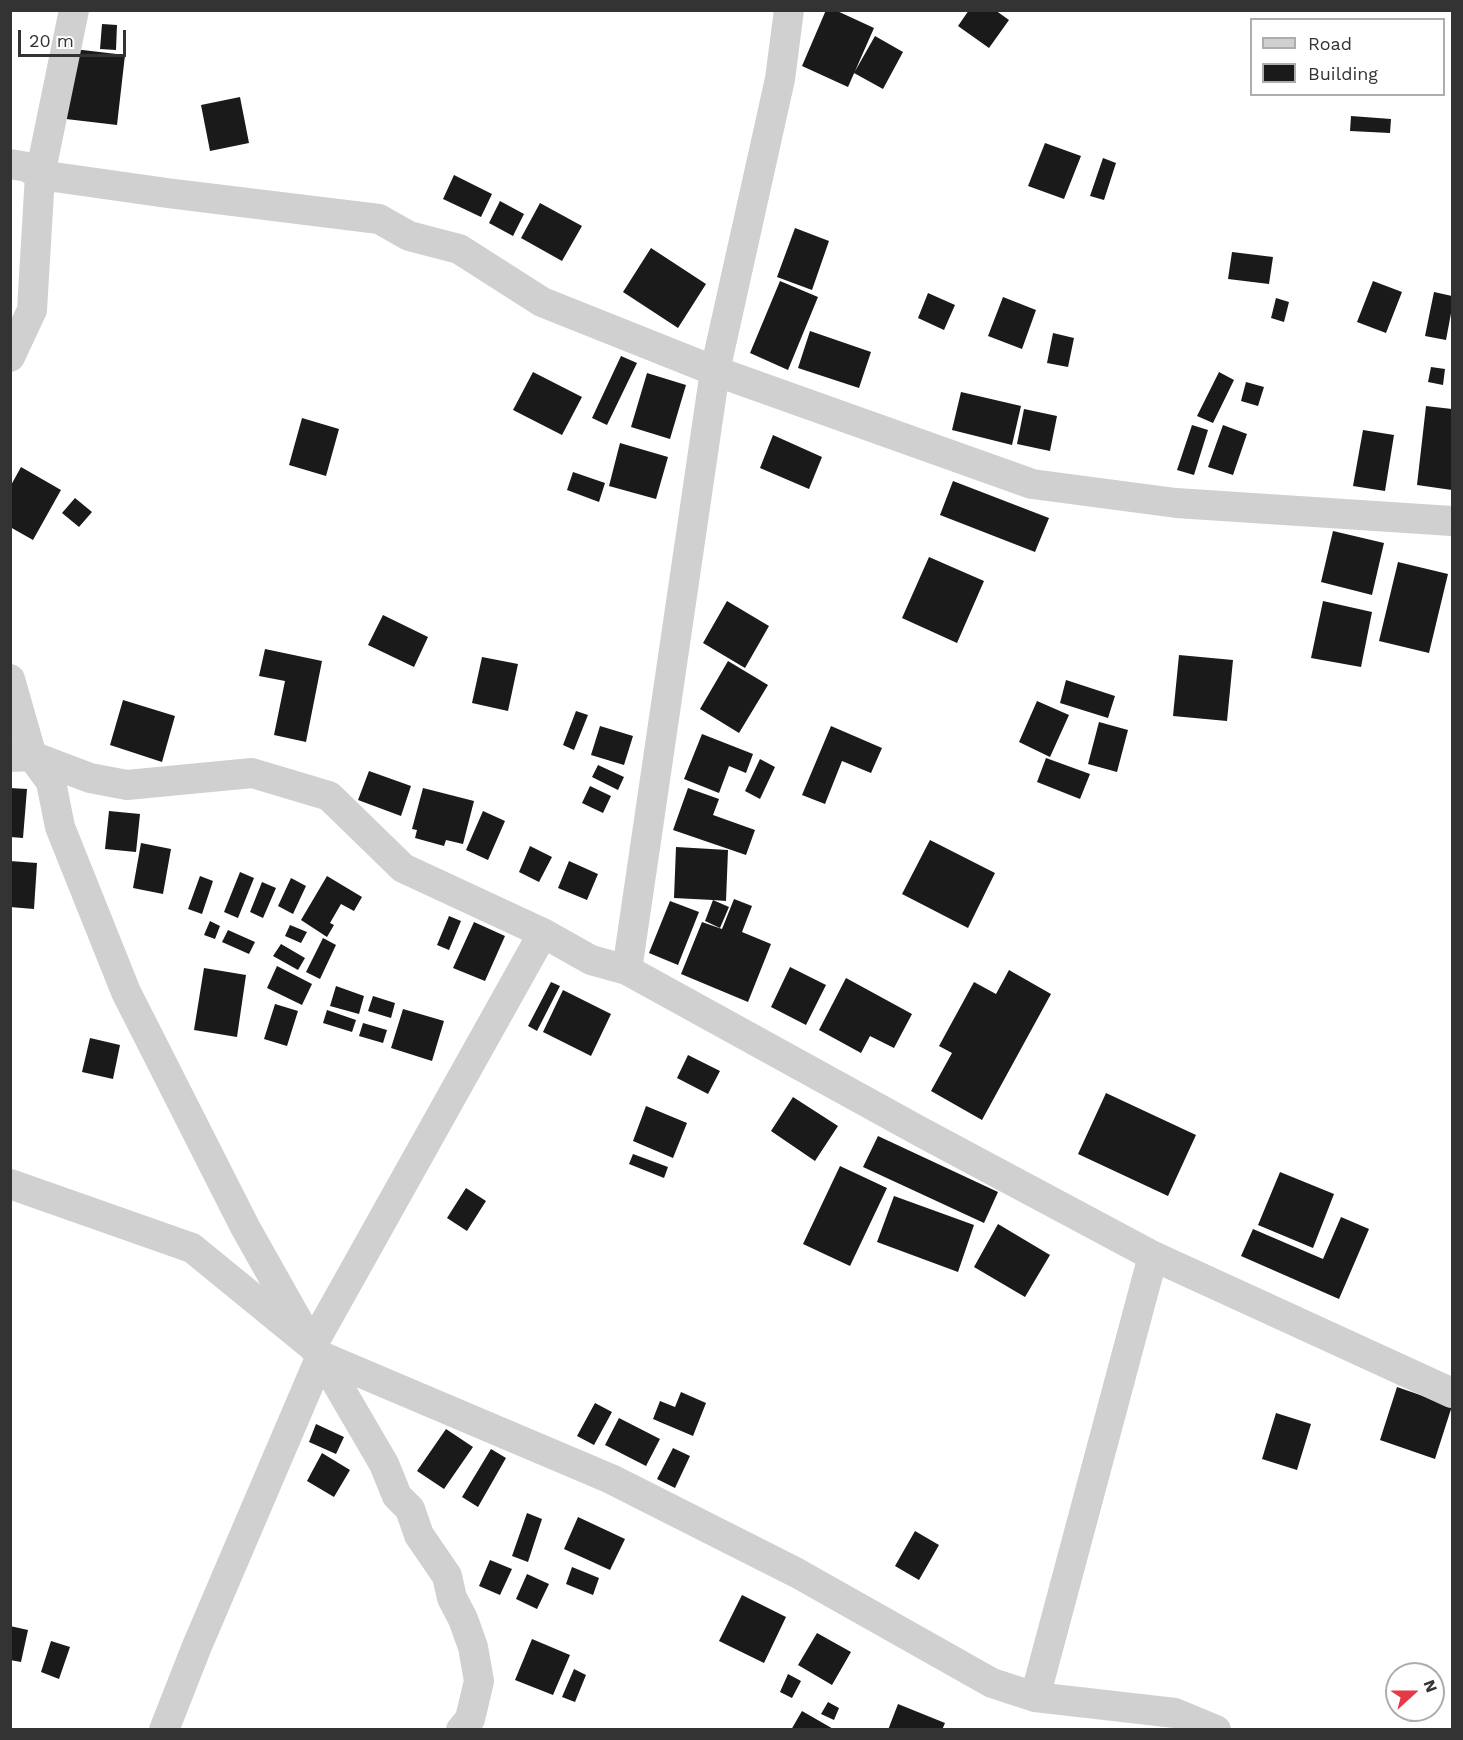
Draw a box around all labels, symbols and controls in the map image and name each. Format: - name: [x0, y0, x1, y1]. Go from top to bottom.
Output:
- scale bar: [21, 18, 129, 56]
- legend: [1250, 18, 1445, 96]
- text: 20 m: [29, 30, 74, 51]
- text: Road: [1308, 33, 1352, 54]
- text: Building: [1308, 63, 1378, 84]
- north arrow: [1385, 1662, 1445, 1722]
- text: N: [1419, 1677, 1441, 1695]

